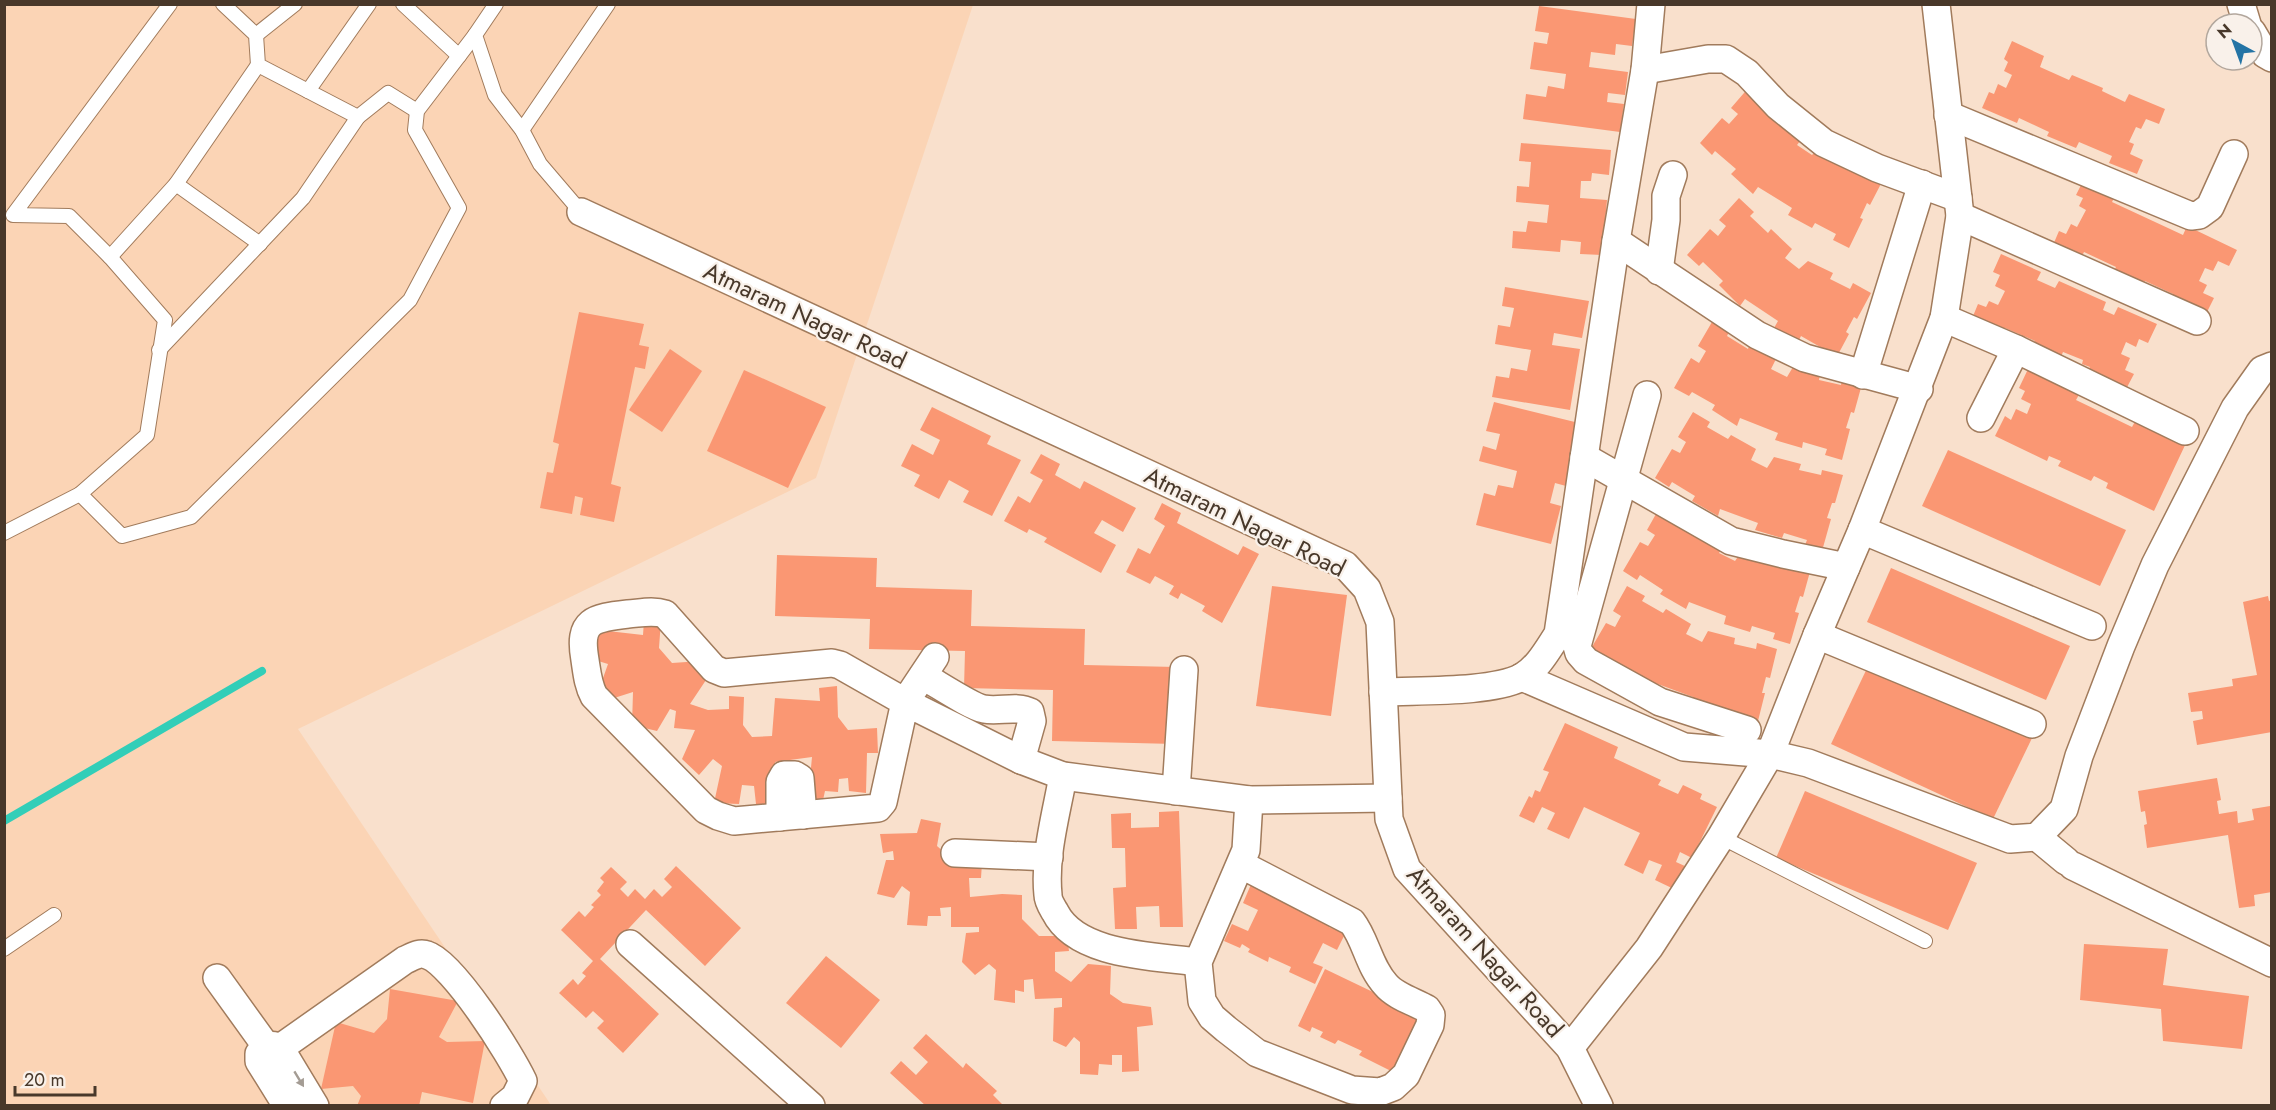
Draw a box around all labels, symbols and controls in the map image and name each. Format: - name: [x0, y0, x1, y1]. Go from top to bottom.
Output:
- north arrow: [2204, 12, 2264, 72]
- text: N: [2212, 18, 2237, 44]
- street label: Atmaram Nagar Road: [698, 253, 912, 378]
- street label: Atmaram Nagar Road: [1139, 458, 1352, 586]
- street label: Atmaram Nagar Road: [1399, 858, 1572, 1045]
- scale bar: [15, 1059, 94, 1097]
- text: 20 m: [24, 1067, 64, 1093]
- one-way arrow: [294, 1071, 305, 1087]

